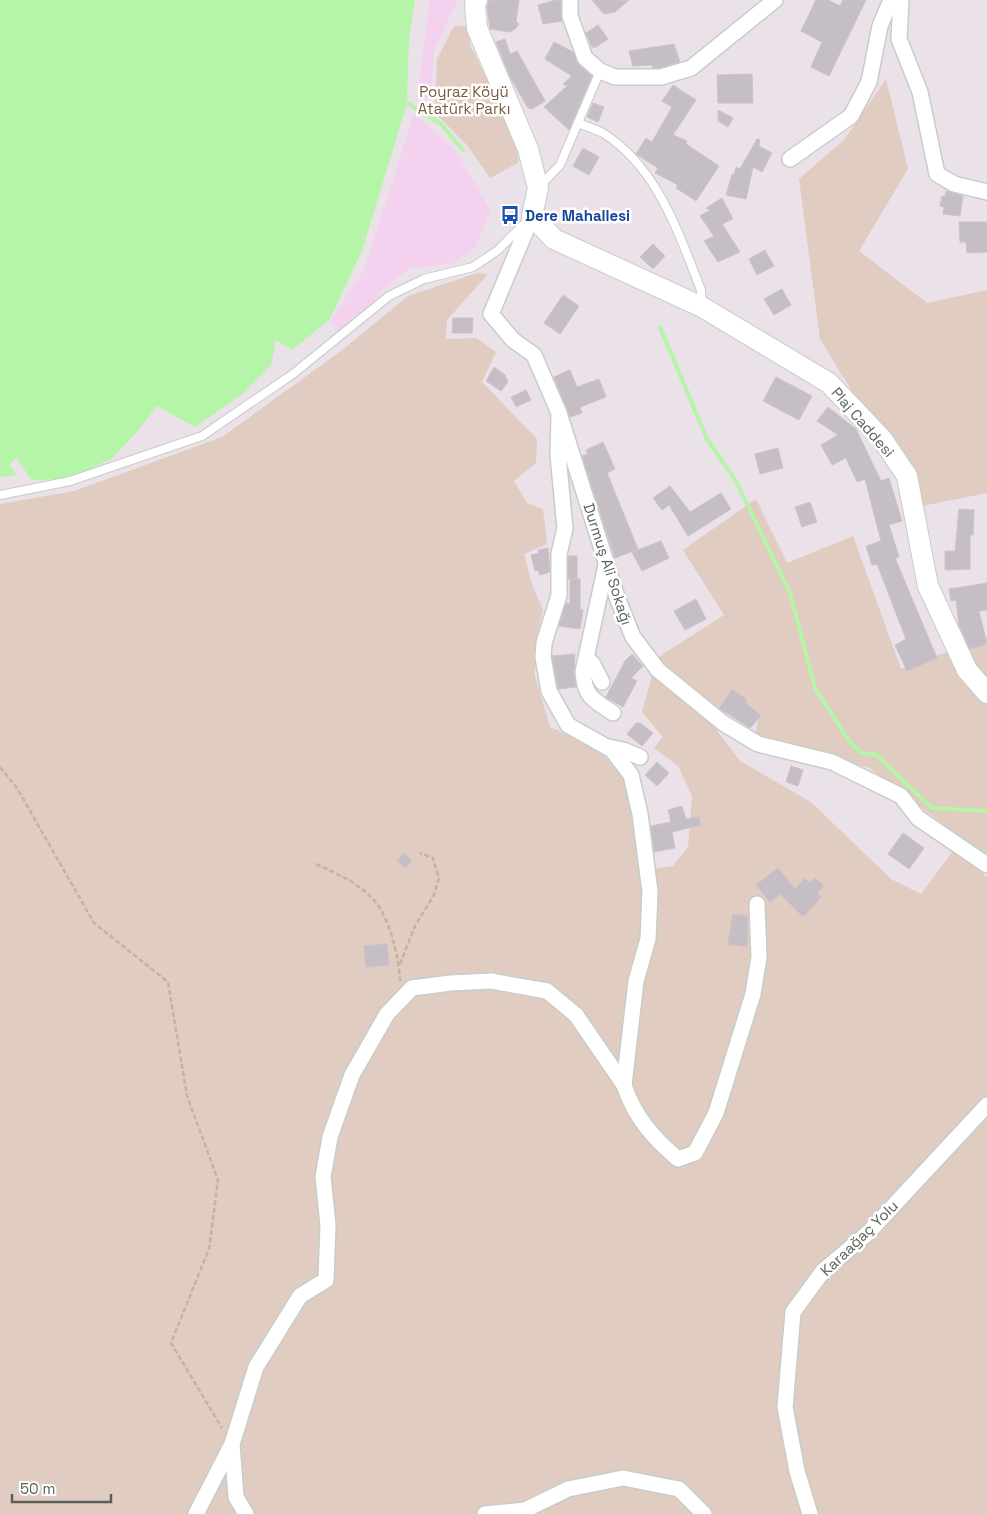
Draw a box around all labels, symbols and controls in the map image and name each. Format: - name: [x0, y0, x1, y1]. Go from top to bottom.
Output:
- park label: Poyraz Köyü Atatürk Parkı: [418, 82, 510, 118]
- bus stop icon: Dere Mahallesi: [499, 204, 521, 226]
- place label: Dere Mahallesi: [525, 206, 630, 225]
- street label: Plaj Caddesi: [827, 383, 899, 461]
- street label: Durmuş Ali Sokağı: [579, 501, 637, 627]
- street label: Karaağaç Yolu: [816, 1196, 902, 1280]
- scale bar: [12, 1472, 111, 1504]
- text: 50 m: [20, 1479, 55, 1498]

